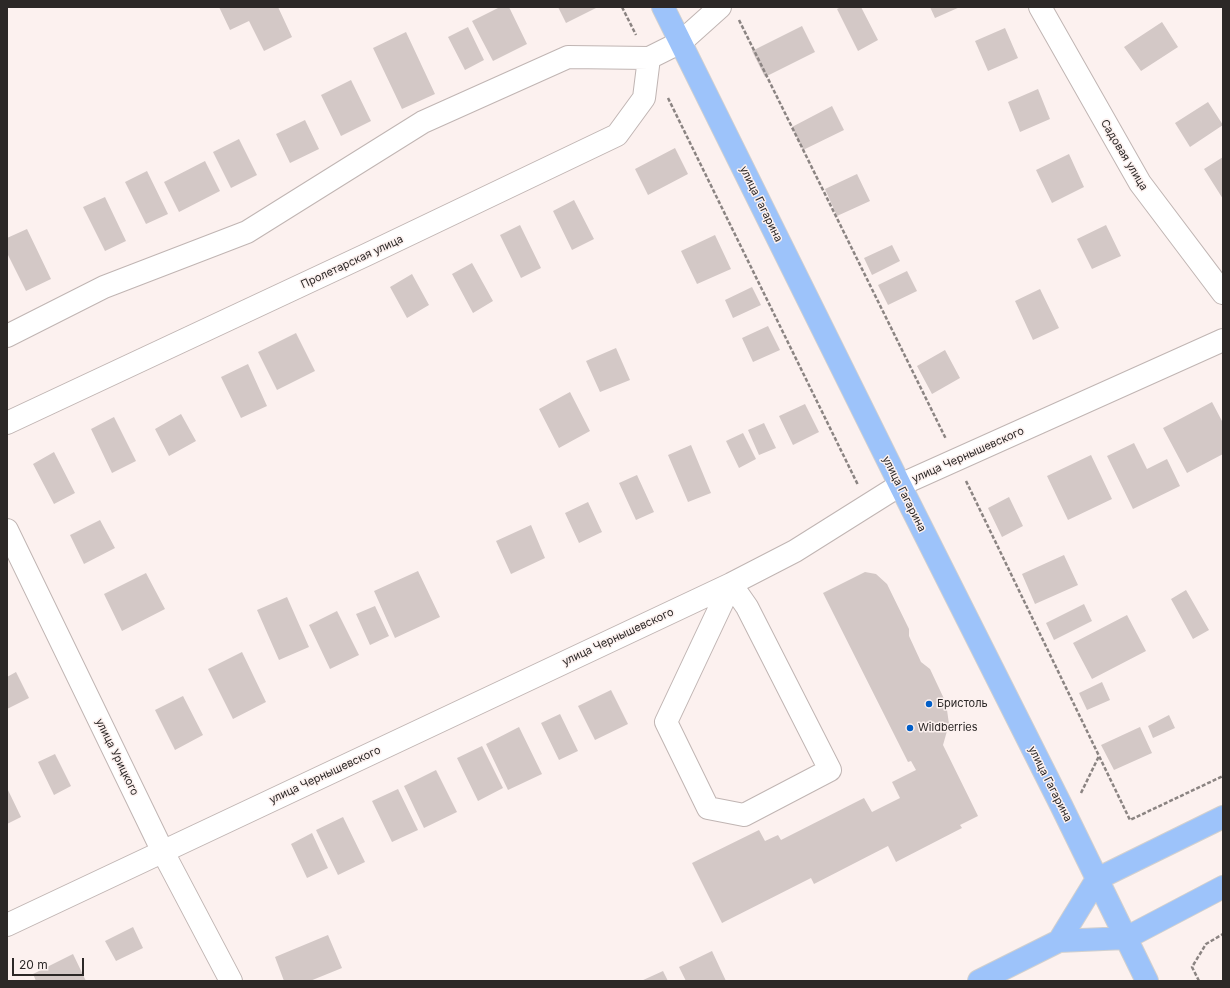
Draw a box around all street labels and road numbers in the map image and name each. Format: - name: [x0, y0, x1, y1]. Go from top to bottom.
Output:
- street label: Садовая улица: [1098, 117, 1150, 193]
- street label: улица Гагарина: [737, 164, 785, 244]
- street label: Пролетарская улица: [299, 233, 405, 291]
- street label: улица Чернышевского: [910, 424, 1026, 486]
- street label: улица Гагарина: [879, 454, 929, 534]
- street label: улица Чернышевского: [560, 605, 676, 669]
- street label: улица Урицкого: [93, 716, 141, 798]
- street label: улица Чернышевского: [267, 743, 383, 807]
- street label: улица Гагарина: [1025, 744, 1075, 824]

